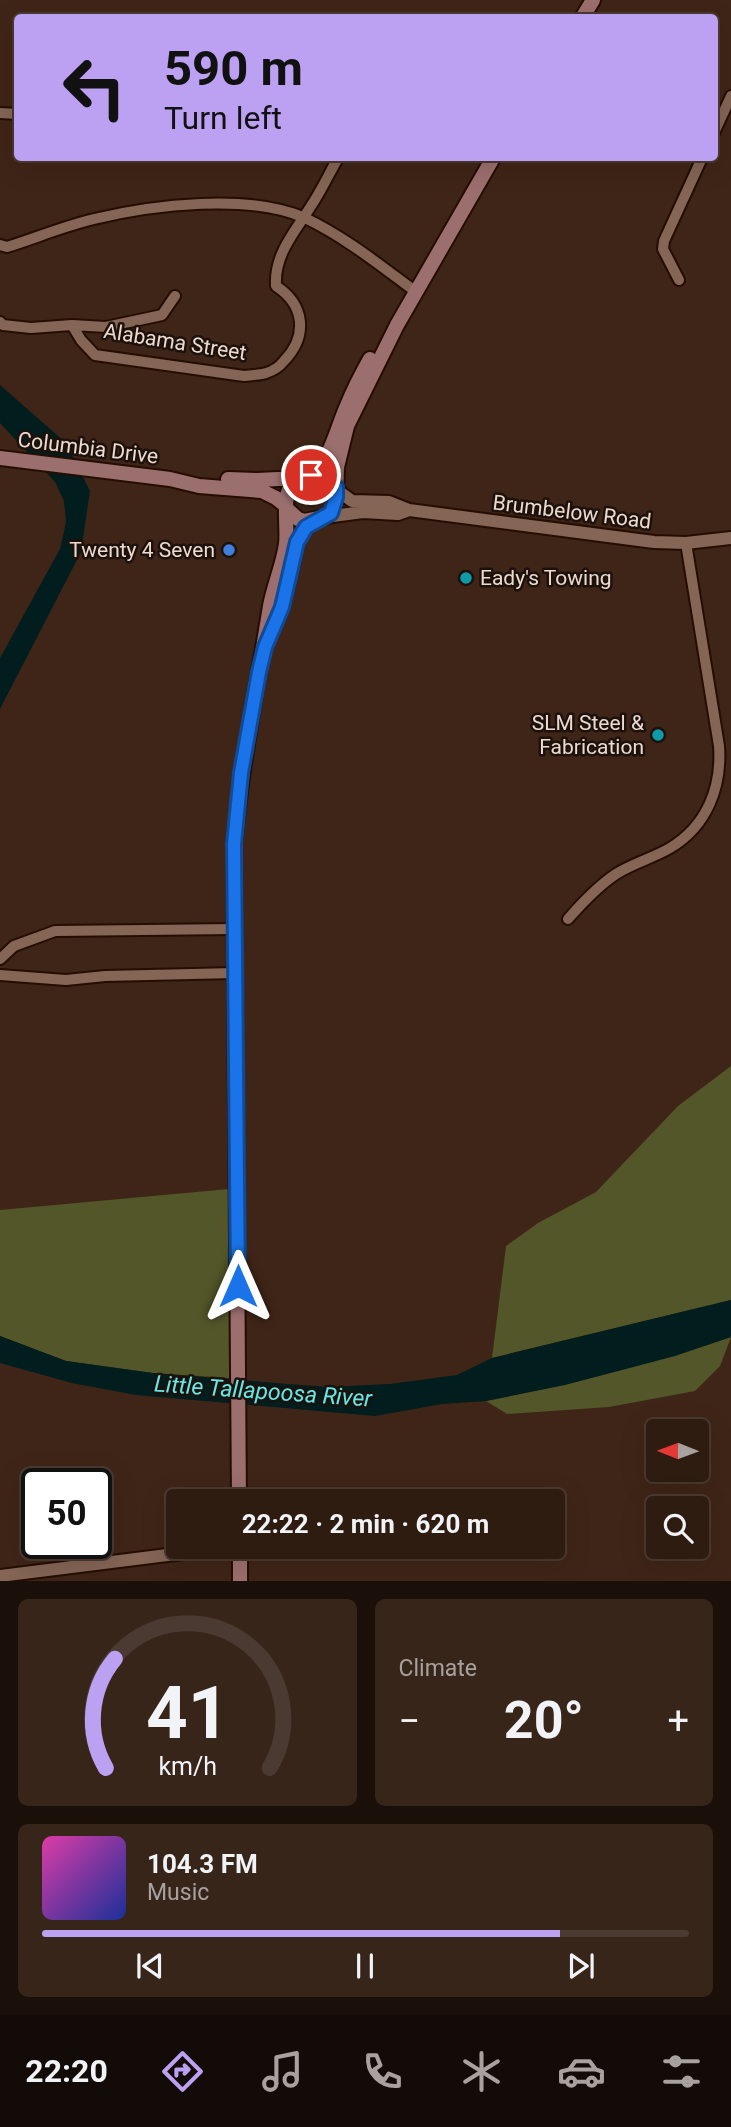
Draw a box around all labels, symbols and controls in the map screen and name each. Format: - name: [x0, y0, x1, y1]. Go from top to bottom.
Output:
- text: 590 m: [164, 40, 303, 97]
- icon: left: [49, 42, 140, 133]
- text: Turn left: [164, 99, 282, 137]
- street label: Alabama Street: [102, 319, 248, 365]
- street label: Columbia Drive: [16, 427, 160, 469]
- pin: [281, 445, 341, 505]
- icon: arrive: [292, 456, 330, 494]
- street label: Brumbelow Road: [491, 490, 653, 534]
- place label: Twenty 4 Seven: [69, 538, 215, 562]
- marker: Twenty 4 Seven: [221, 542, 237, 558]
- place label: Eady's Towing: [480, 566, 612, 590]
- marker: Eady's Towing: [458, 570, 474, 586]
- place label: SLM Steel & Fabrication: [532, 711, 644, 759]
- marker: SLM Steel & Fabrication: [650, 727, 666, 743]
- position arrow: [201, 1249, 275, 1323]
- water label: Little Tallapoosa River: [153, 1370, 374, 1413]
- north arrow: [646, 1419, 709, 1482]
- map controls: [646, 1419, 709, 1559]
- speed limit sign: 50: [21, 1468, 112, 1559]
- button: search: [646, 1496, 709, 1559]
- text: 22:22 · 2 min · 620 m: [242, 1509, 489, 1539]
- text: Climate: [399, 1655, 477, 1682]
- text: 41: [145, 1671, 229, 1757]
- text: 20°: [504, 1690, 584, 1751]
- text: −: [399, 1699, 420, 1743]
- text: +: [667, 1699, 689, 1743]
- text: km/h: [158, 1752, 217, 1781]
- text: 104.3 FM: [147, 1849, 258, 1879]
- text: Music: [147, 1879, 209, 1906]
- icon: previous: [131, 1947, 169, 1985]
- icon: pause: [346, 1947, 384, 1985]
- icon: next: [562, 1947, 600, 1985]
- icon: directions: [158, 2047, 207, 2096]
- icon: music: [258, 2047, 307, 2096]
- icon: phone: [358, 2047, 407, 2096]
- icon: climate: [457, 2047, 506, 2096]
- icon: car: [557, 2047, 606, 2096]
- icon: filters: [657, 2047, 706, 2096]
- text: 22:20: [25, 2052, 108, 2090]

